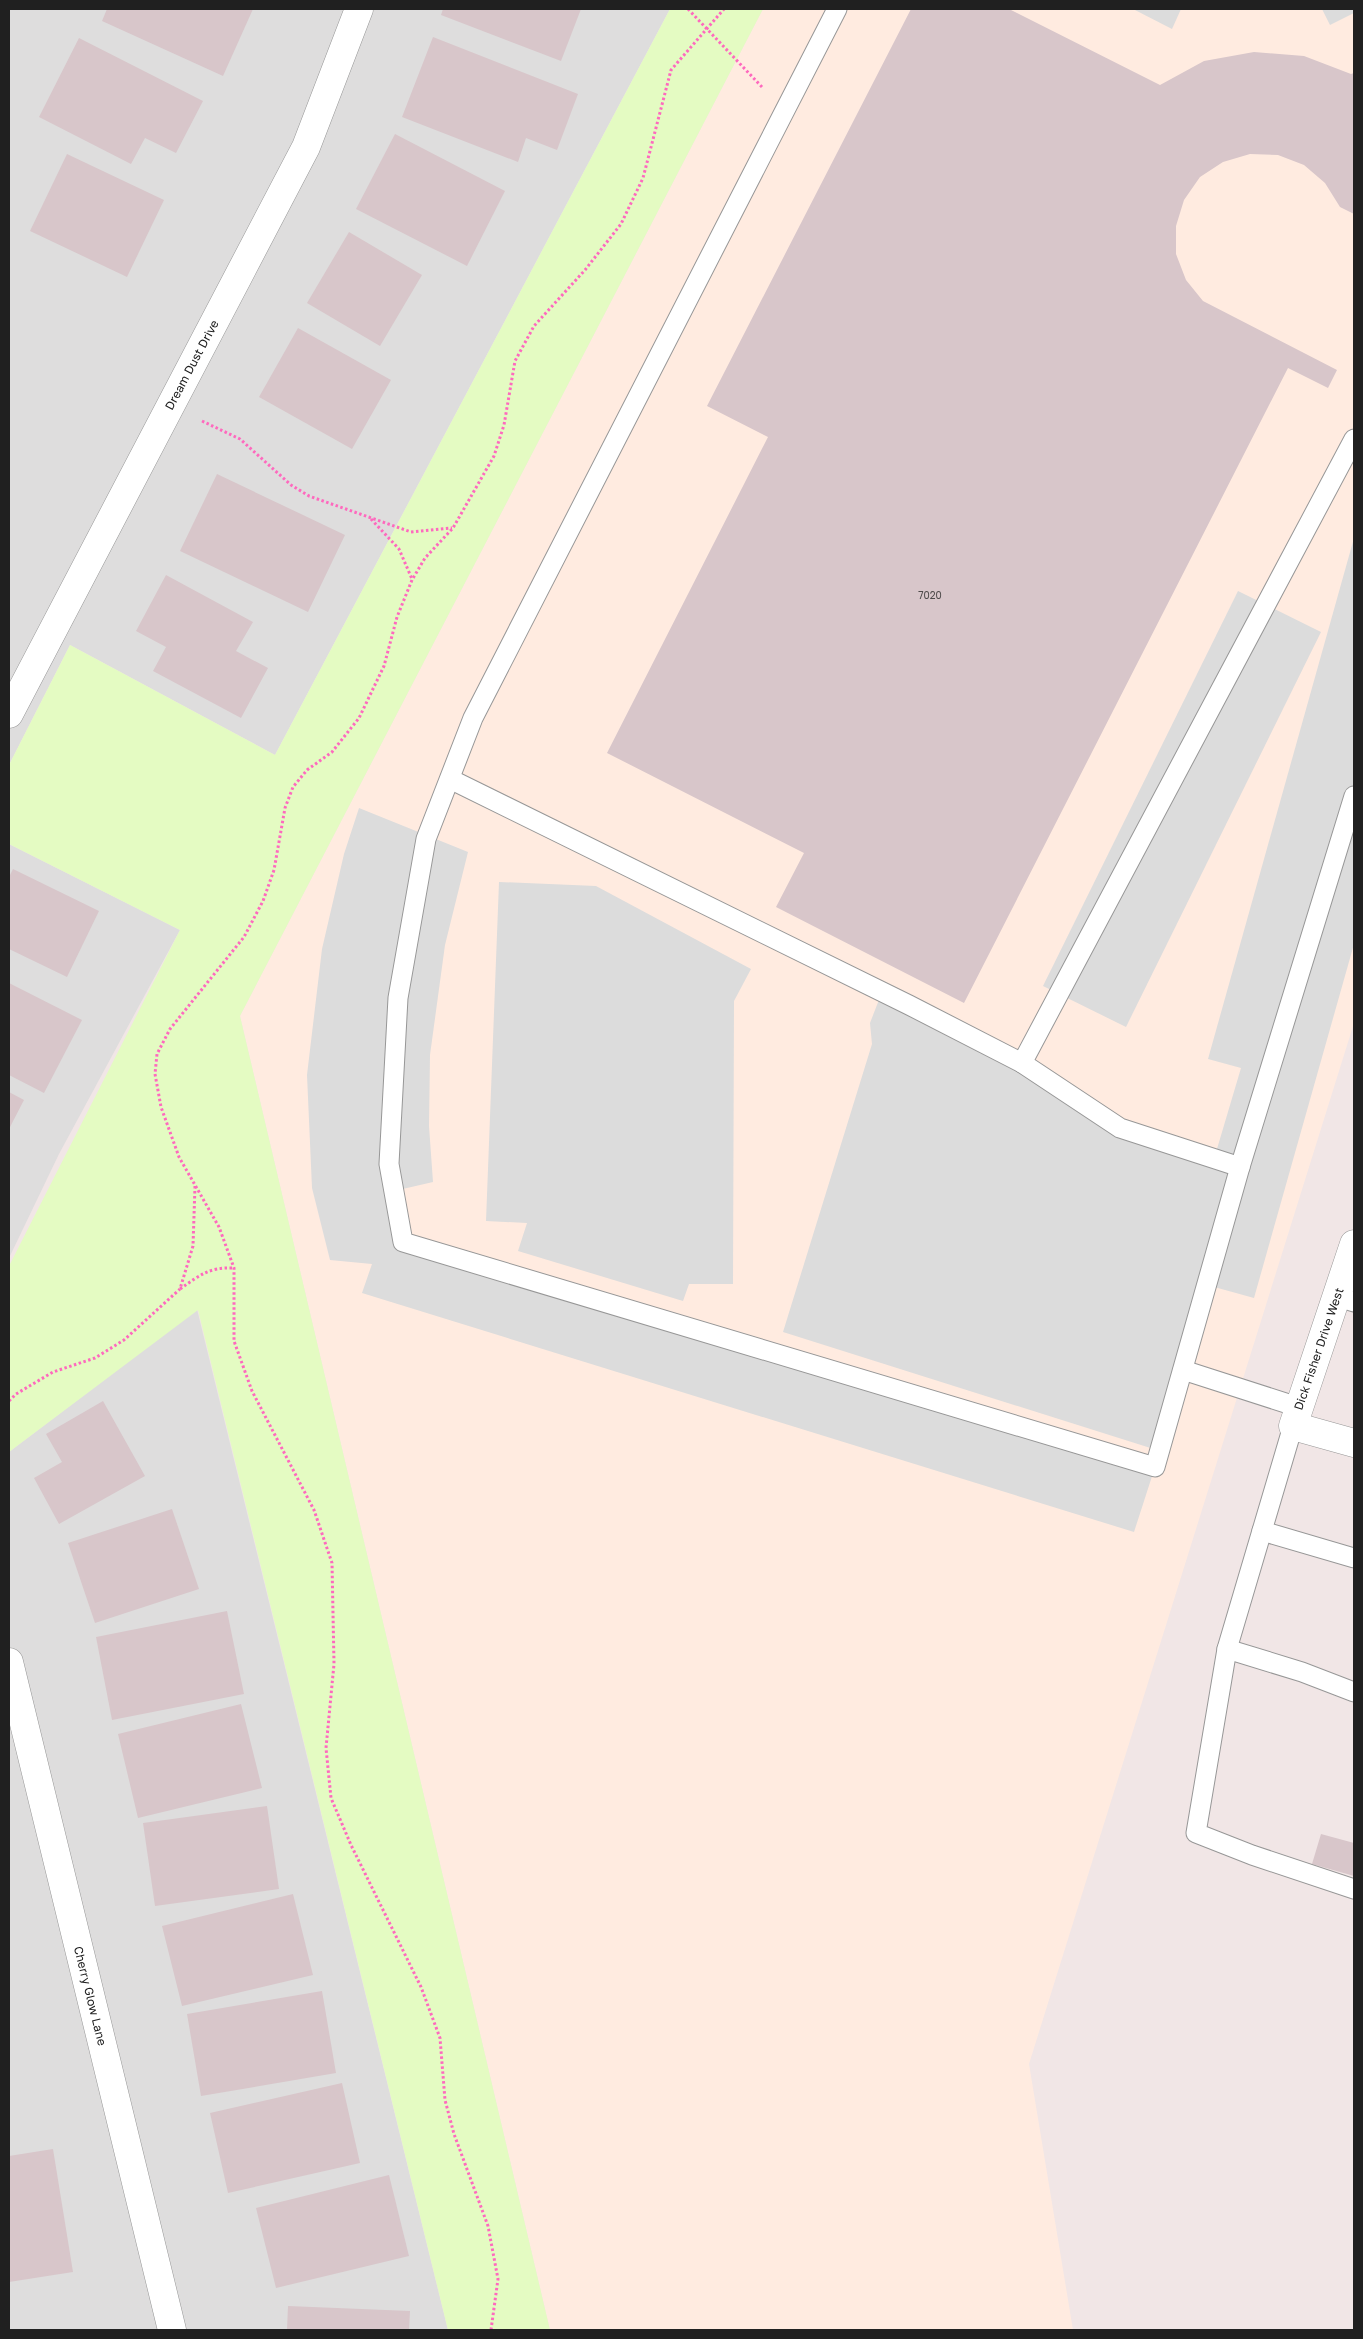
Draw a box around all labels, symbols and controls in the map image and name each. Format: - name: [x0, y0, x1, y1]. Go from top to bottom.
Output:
- street label: Dream Dust Drive: [161, 317, 222, 412]
- house number: 7020: [918, 589, 942, 601]
- street label: Dick Fisher Drive West: [1291, 1285, 1347, 1412]
- street label: Cherry Glow Lane: [71, 1945, 110, 2047]

